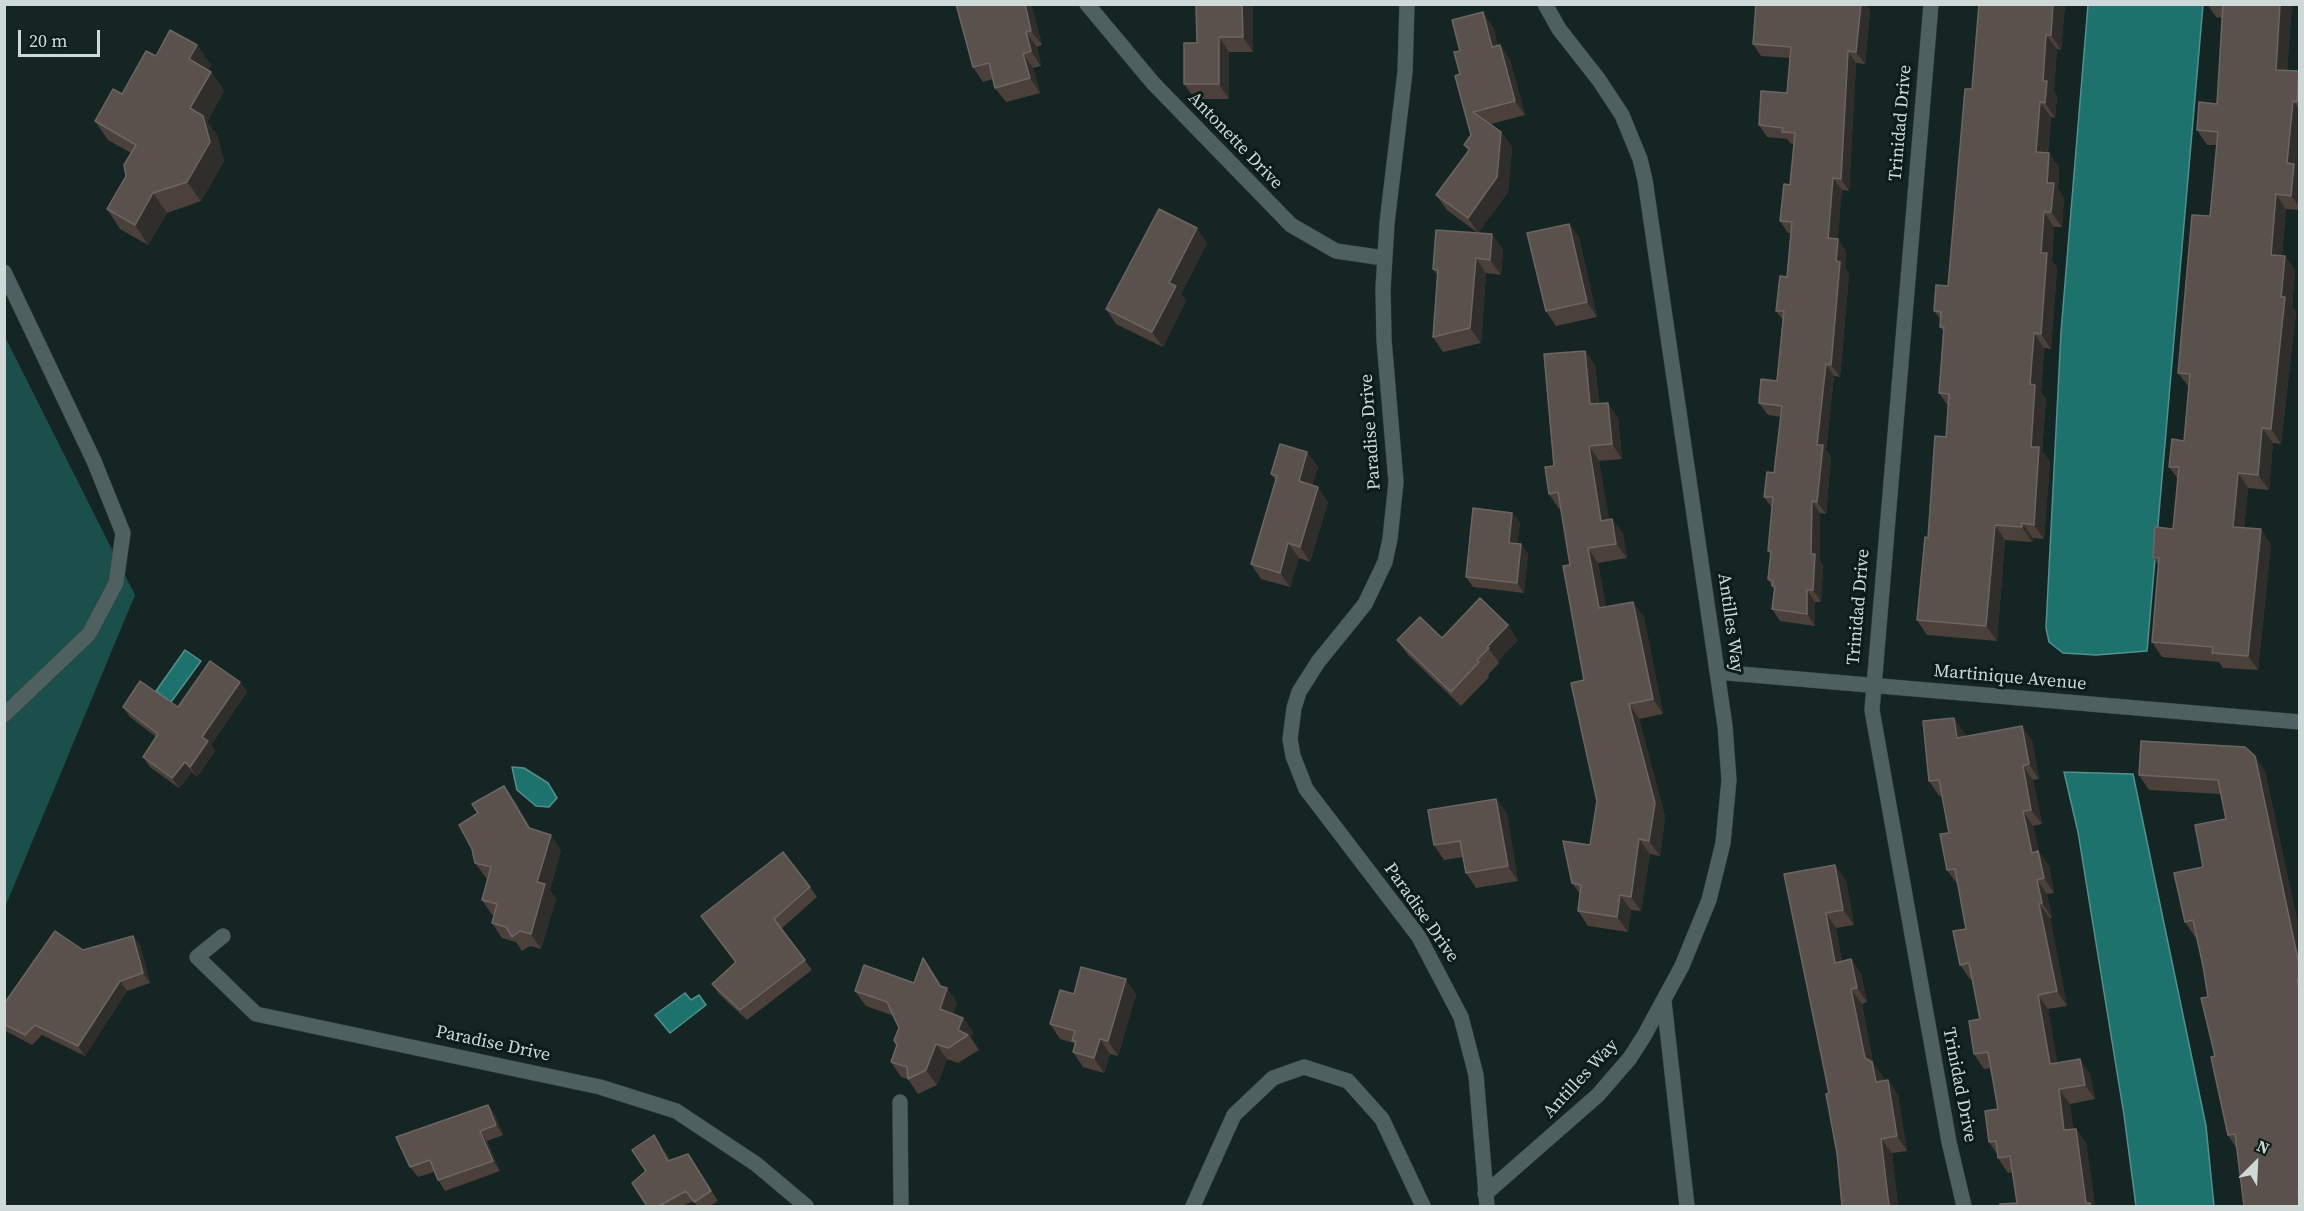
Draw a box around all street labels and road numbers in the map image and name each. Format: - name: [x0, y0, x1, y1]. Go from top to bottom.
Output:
- street label: Trinidad Drive: [1885, 64, 1917, 182]
- street label: Antonette Drive: [1183, 88, 1287, 194]
- street label: Paradise Drive: [1356, 373, 1386, 491]
- street label: Trinidad Drive: [1843, 548, 1875, 666]
- street label: Antilles Way: [1712, 572, 1748, 674]
- street label: Martinique Avenue: [1933, 661, 2087, 695]
- street label: Paradise Drive: [1379, 859, 1463, 967]
- street label: Paradise Drive: [434, 1021, 552, 1067]
- street label: Trinidad Drive: [1937, 1026, 1981, 1144]
- street label: Antilles Way: [1539, 1035, 1623, 1123]

